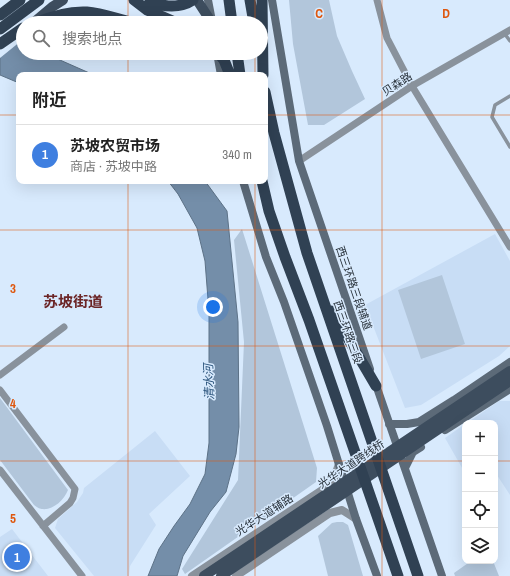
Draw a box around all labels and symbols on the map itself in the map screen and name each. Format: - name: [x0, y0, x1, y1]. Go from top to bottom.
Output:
- text: C: [315, 5, 323, 22]
- text: D: [442, 5, 450, 22]
- street label: 贝森路: [379, 69, 415, 99]
- street label: 西三环路三段辅道: [333, 244, 375, 332]
- text: 3: [10, 280, 16, 297]
- district label: 苏坡街道: [43, 291, 103, 312]
- your location: [203, 297, 223, 317]
- street label: 西三环路三段: [331, 299, 365, 365]
- water label: 清水河: [200, 362, 218, 400]
- text: 4: [10, 395, 16, 412]
- street label: 光华大道跨线桥: [315, 437, 387, 491]
- street label: 光华大道辅路: [233, 491, 295, 539]
- text: 5: [10, 510, 16, 527]
- pin: 1: [4, 542, 30, 572]

